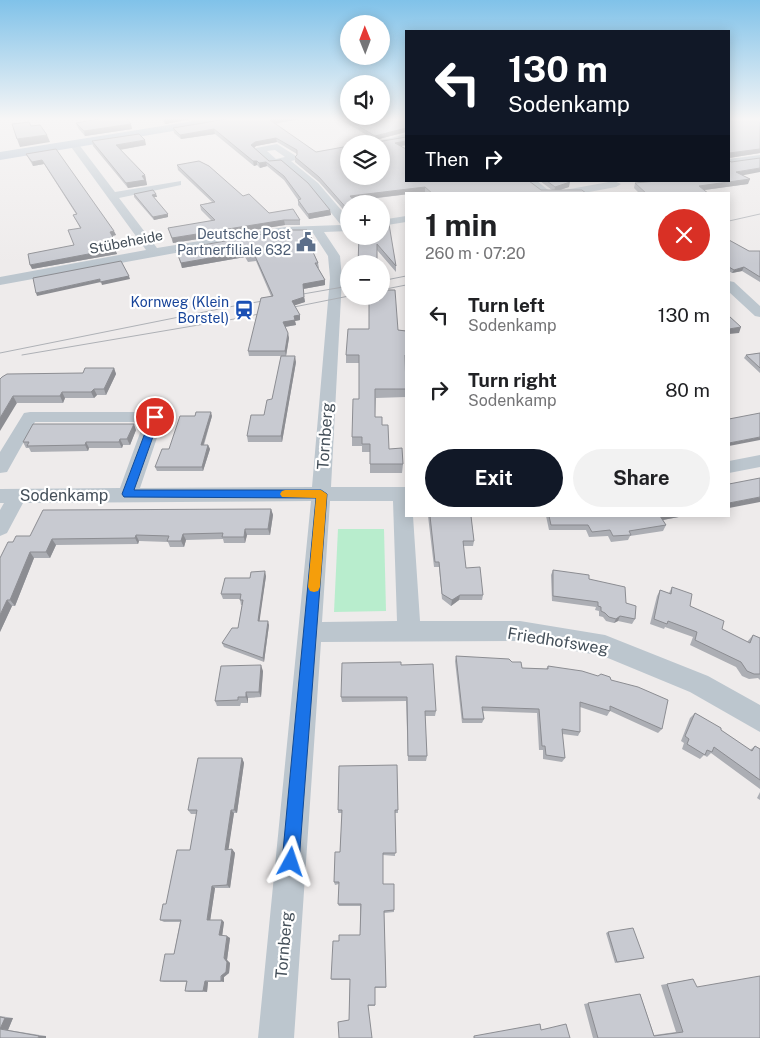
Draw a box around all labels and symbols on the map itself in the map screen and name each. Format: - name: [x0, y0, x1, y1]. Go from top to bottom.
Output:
- north arrow: [340, 15, 390, 65]
- place label: Deutsche Post Partnerfiliale 632: [177, 226, 291, 258]
- street label: Stübeheide: [88, 227, 164, 257]
- public building icon: Deutsche Post Partnerfiliale 632: [295, 231, 317, 253]
- place label: Kornweg (Klein Borstel): [131, 294, 229, 326]
- station icon: Kornweg (Klein Borstel): [233, 299, 255, 321]
- pin: [134, 396, 176, 438]
- street label: Tornberg: [313, 402, 337, 470]
- street label: Sodenkamp: [20, 486, 108, 505]
- street label: Friedhofsweg: [506, 624, 610, 658]
- position arrow: [264, 835, 316, 887]
- street label: Tornberg: [272, 911, 296, 979]

